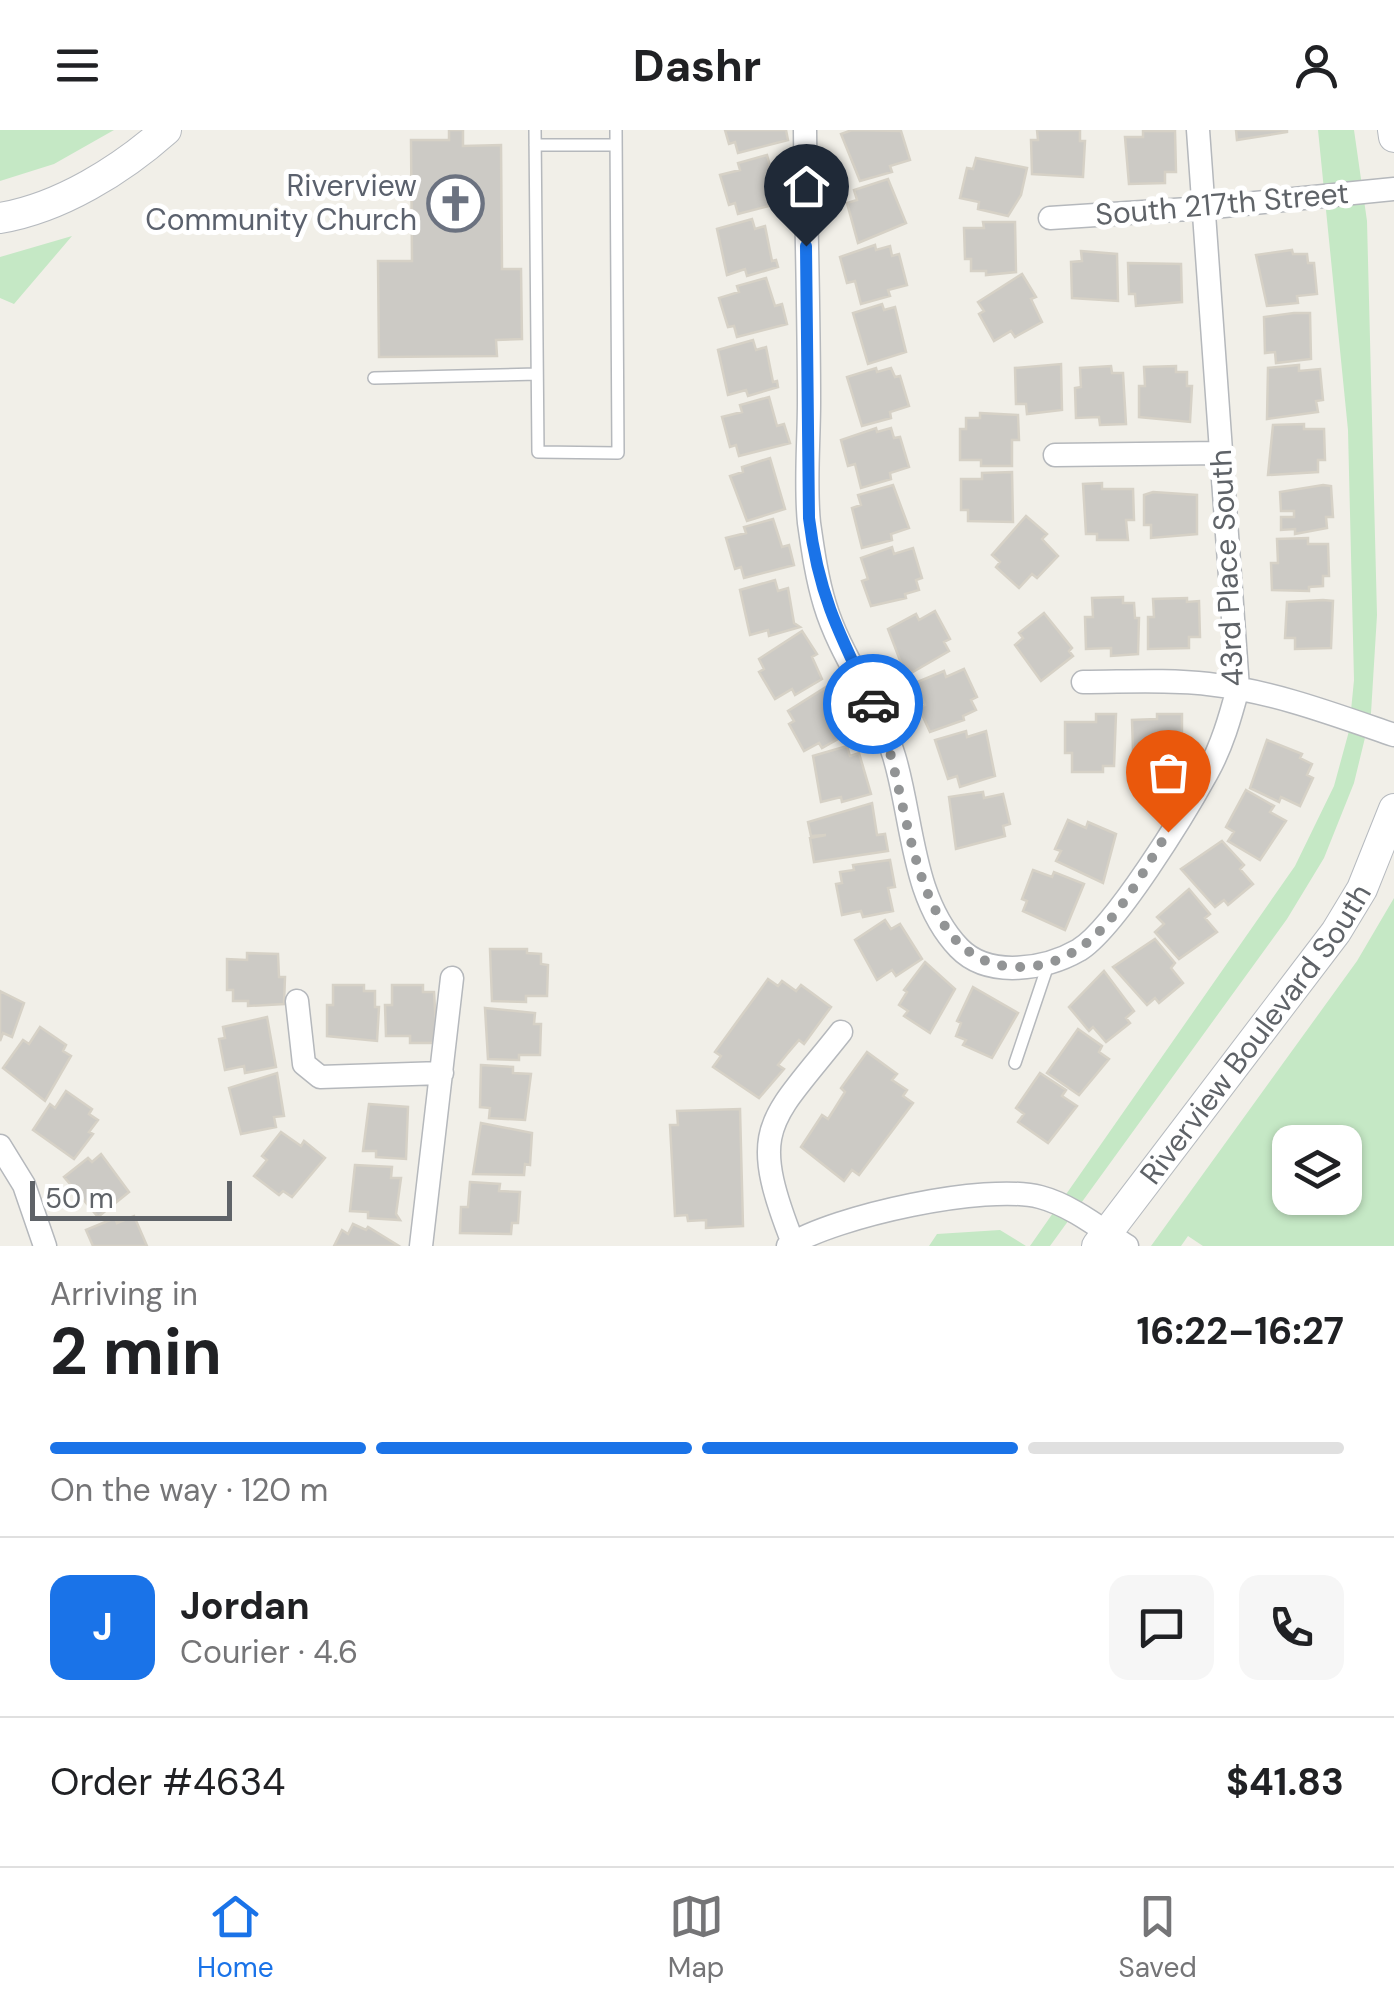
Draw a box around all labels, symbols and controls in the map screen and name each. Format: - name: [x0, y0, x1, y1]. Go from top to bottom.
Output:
- text: Dashr: [633, 36, 761, 95]
- icon: menu: [50, 38, 105, 93]
- icon: person: [1289, 38, 1344, 93]
- pin: [764, 144, 849, 247]
- icon: home: [779, 159, 834, 214]
- place label: Riverview Community Church: [145, 166, 417, 239]
- church icon: Riverview Community Church: [426, 173, 486, 233]
- street label: South 217th Street: [1094, 173, 1350, 234]
- street label: 43rd Place South: [1201, 449, 1252, 688]
- courier: [823, 654, 923, 754]
- icon: car: [846, 677, 901, 732]
- pin: [1126, 730, 1211, 833]
- icon: bag: [1141, 745, 1196, 800]
- street label: Riverview Boulevard South: [1131, 876, 1380, 1192]
- map controls: [1272, 1125, 1362, 1215]
- button: layers: [1272, 1125, 1362, 1215]
- scale bar: [30, 1176, 232, 1220]
- text: 50 m: [45, 1180, 114, 1217]
- text: Arriving in: [50, 1273, 198, 1315]
- text: 16:22–16:27: [1136, 1306, 1344, 1356]
- text: 2 min: [50, 1310, 222, 1394]
- text: On the way · 120 m: [50, 1469, 328, 1511]
- button: chat: [1109, 1575, 1214, 1680]
- button: phone: [1239, 1575, 1344, 1680]
- text: Jordan: [180, 1581, 310, 1631]
- text: J: [92, 1602, 113, 1652]
- text: Courier · 4.6: [180, 1631, 358, 1673]
- text: Order #4634: [50, 1757, 285, 1807]
- text: $41.83: [1226, 1757, 1344, 1807]
- tab: Home: [197, 1889, 274, 1986]
- tab: Map: [668, 1889, 724, 1986]
- tab: Saved: [1118, 1889, 1197, 1986]

